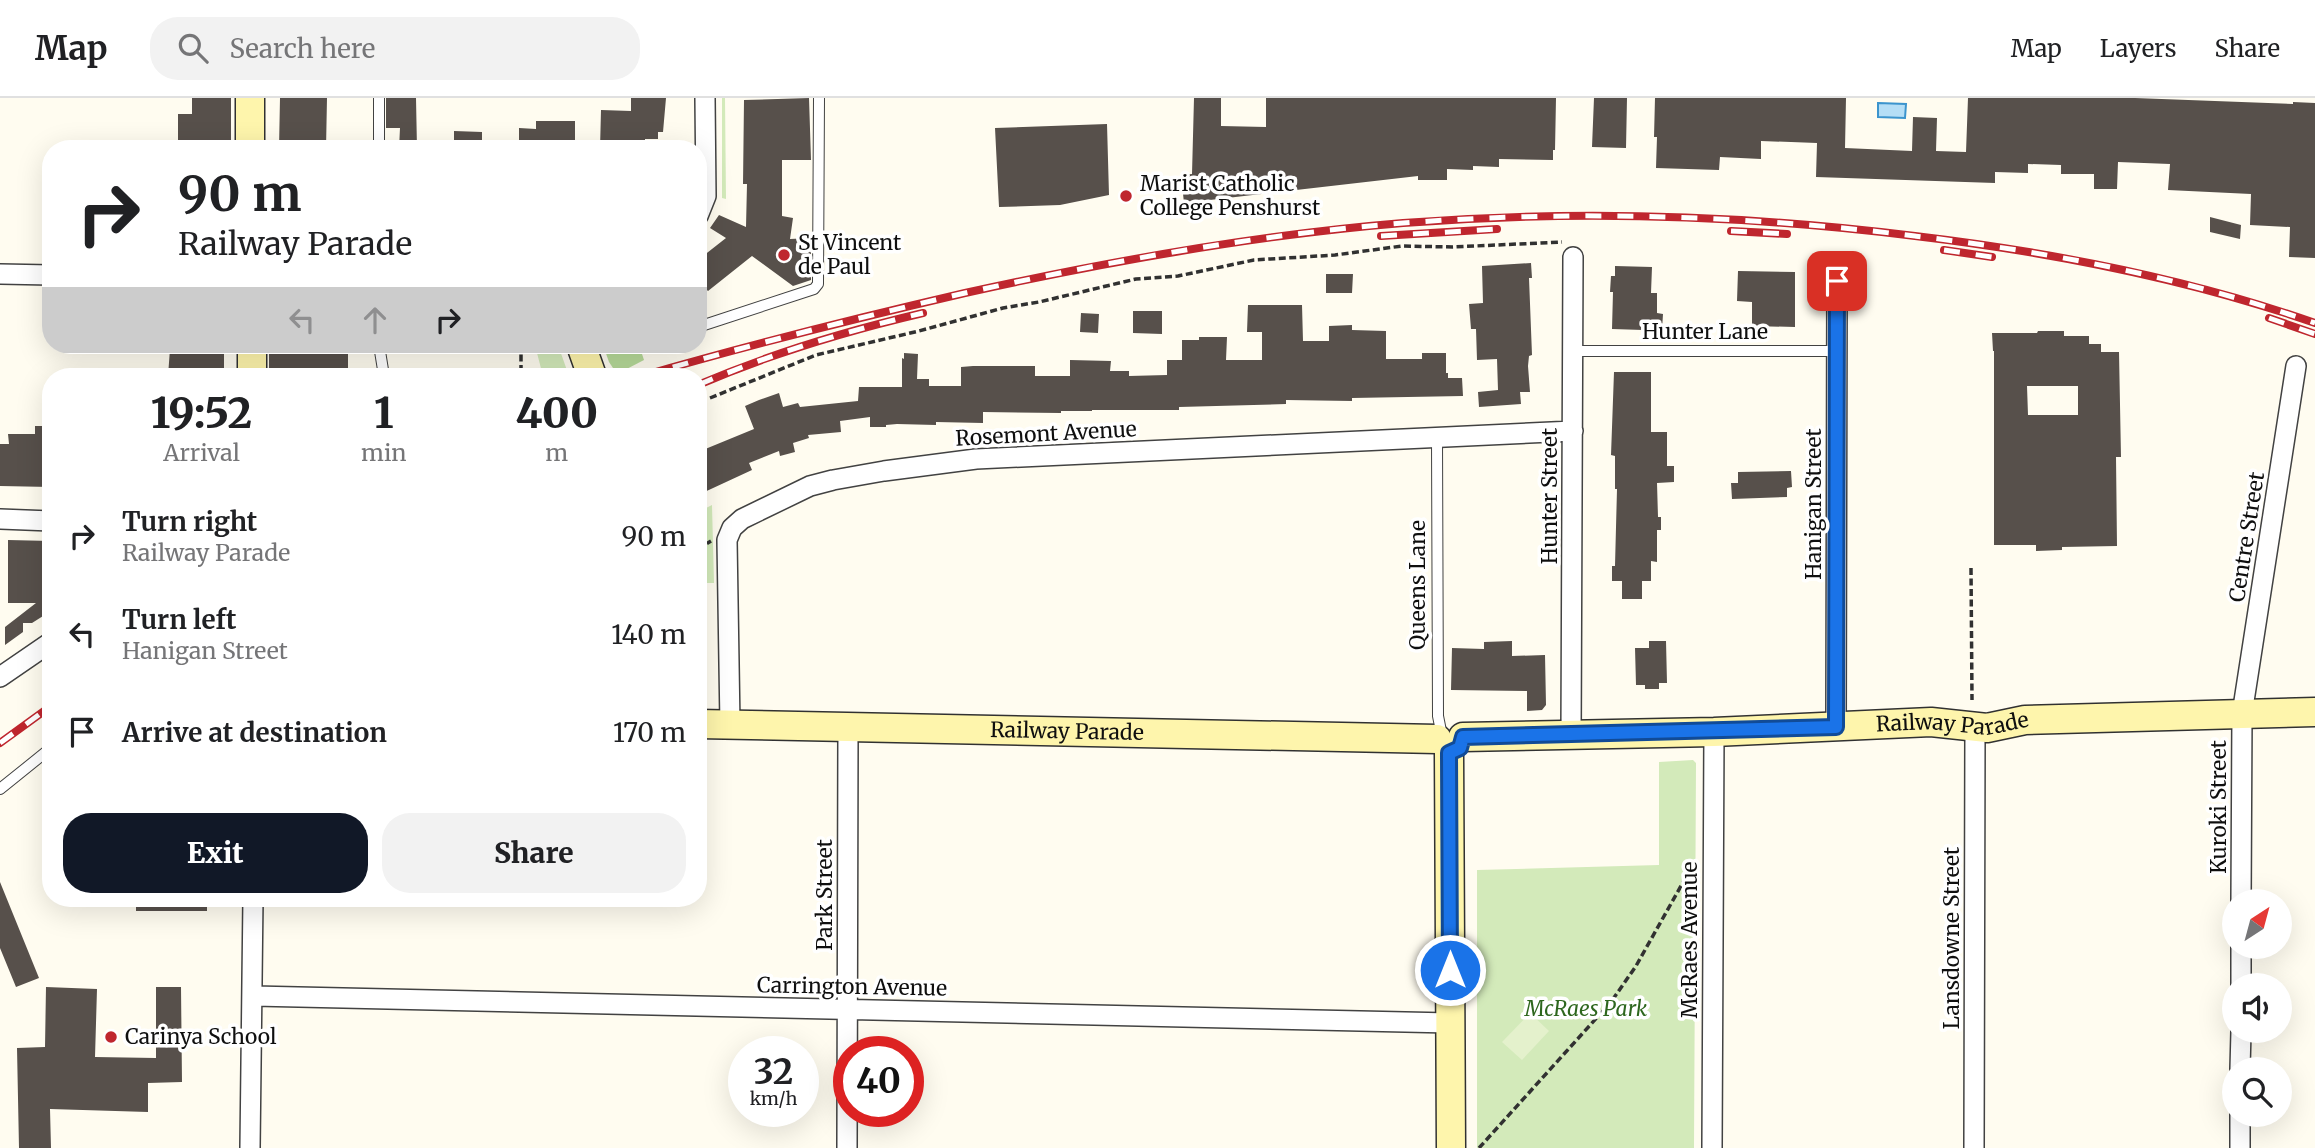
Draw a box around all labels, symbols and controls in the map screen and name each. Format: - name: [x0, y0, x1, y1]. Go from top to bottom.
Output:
- search box: [150, 17, 640, 80]
- text: Map: [35, 28, 108, 69]
- icon: search: [174, 29, 212, 67]
- text: Search here: [230, 32, 375, 65]
- text: Map: [2011, 33, 2062, 64]
- text: Layers: [2100, 33, 2176, 64]
- text: Share: [2214, 33, 2280, 64]
- text: 90 m: [178, 163, 302, 224]
- icon: right: [63, 168, 154, 259]
- place label: Marist Catholic College Penshurst: [1140, 170, 1320, 221]
- marker: Marist Catholic College Penshurst: [1118, 188, 1134, 204]
- text: Railway Parade: [178, 224, 412, 264]
- place label: St Vincent de Paul: [798, 229, 901, 280]
- marker: St Vincent de Paul: [776, 247, 792, 263]
- pin: [1807, 251, 1867, 311]
- icon: arrive: [1818, 262, 1856, 300]
- icon: left: [283, 301, 321, 339]
- icon: ahead: [356, 301, 394, 339]
- icon: right: [429, 301, 467, 339]
- street label: Hunter Lane: [1642, 318, 1768, 345]
- text: 19:52: [151, 387, 252, 439]
- text: 1: [374, 387, 394, 439]
- text: 400: [515, 387, 598, 439]
- street label: Rosemont Avenue: [955, 415, 1137, 452]
- street label: Hunter Street: [1536, 428, 1563, 564]
- street label: Hanigan Street: [1800, 428, 1827, 580]
- text: Arrival: [163, 438, 240, 467]
- text: min: [361, 438, 407, 467]
- text: m: [545, 438, 568, 467]
- street label: Centre Street: [2223, 470, 2270, 604]
- text: Turn right: [122, 505, 257, 538]
- icon: right: [63, 517, 101, 555]
- text: 90 m: [622, 520, 686, 553]
- street label: Queens Lane: [1404, 520, 1431, 650]
- text: Railway Parade: [122, 538, 290, 567]
- text: Turn left: [122, 603, 236, 636]
- icon: left: [63, 615, 101, 653]
- text: 140 m: [611, 618, 686, 651]
- text: Hanigan Street: [122, 636, 288, 665]
- street label: Railway Parade: [1875, 706, 2031, 741]
- icon: arrive: [63, 713, 101, 751]
- text: Arrive at destination: [122, 716, 387, 749]
- text: 170 m: [613, 716, 686, 749]
- street label: Railway Parade: [990, 716, 1144, 746]
- street label: Kuroki Street: [2205, 740, 2232, 874]
- button: Exit: [63, 813, 368, 893]
- button: Share: [382, 813, 686, 893]
- street label: Park Street: [811, 839, 838, 951]
- street label: Lansdowne Street: [1938, 847, 1965, 1029]
- street label: McRaes Avenue: [1676, 861, 1703, 1019]
- north arrow: [2222, 889, 2292, 959]
- map controls: [2222, 889, 2292, 1127]
- position arrow: [1413, 933, 1487, 1007]
- street label: Carrington Avenue: [757, 971, 947, 1002]
- button: sound: [2222, 973, 2292, 1043]
- park label: McRaes Park: [1524, 995, 1648, 1022]
- place label: Carinya School: [125, 1023, 277, 1050]
- marker: Carinya School: [103, 1029, 119, 1045]
- speed limit sign: 40: [833, 1036, 924, 1127]
- text: 32: [754, 1050, 793, 1094]
- button: search: [2222, 1057, 2292, 1127]
- text: km/h: [750, 1087, 797, 1110]

